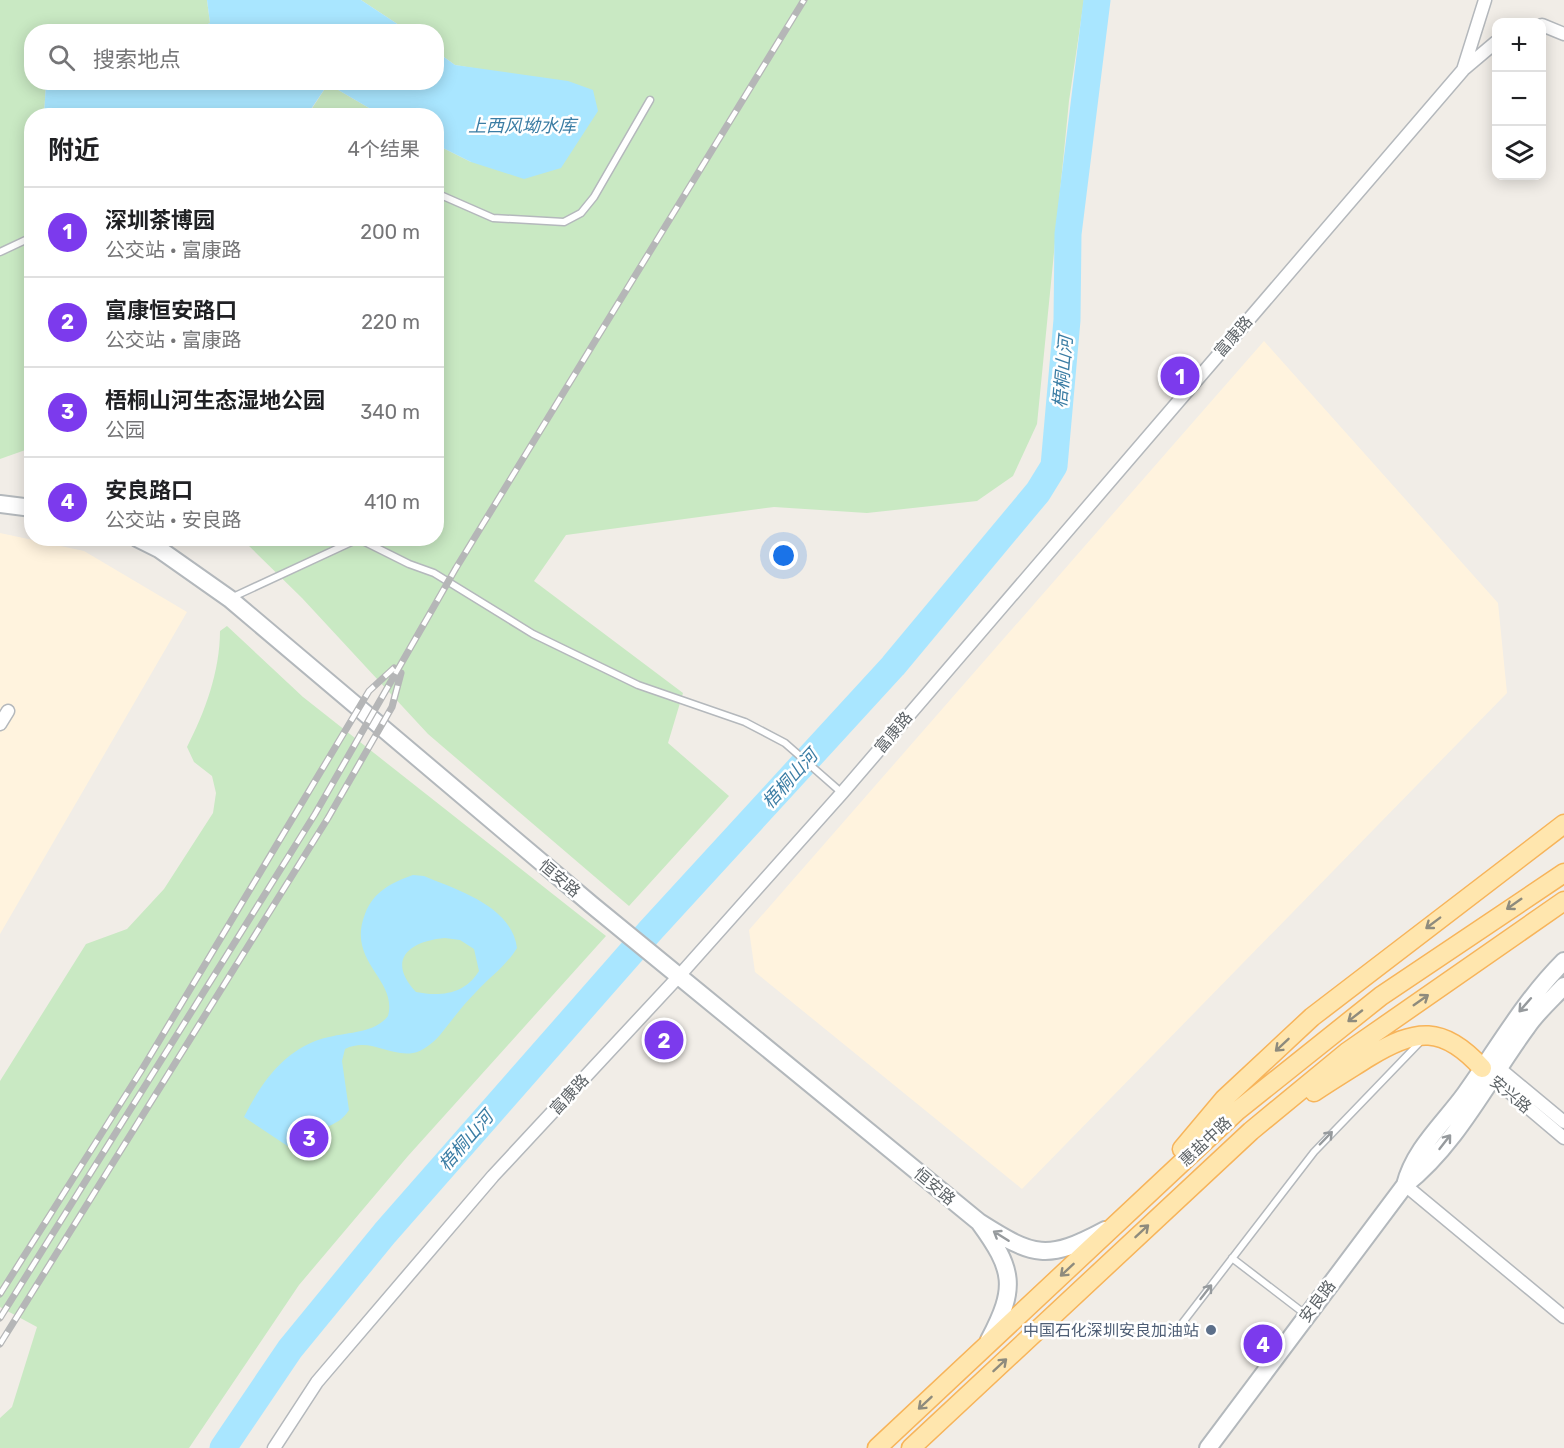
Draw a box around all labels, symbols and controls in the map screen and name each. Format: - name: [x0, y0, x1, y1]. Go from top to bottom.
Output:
- map controls: [1492, 18, 1546, 180]
- button: +: [1492, 18, 1546, 72]
- search box: [24, 24, 444, 90]
- icon: search: [45, 41, 78, 74]
- text: 搜索地点: [93, 46, 181, 73]
- button: −: [1492, 72, 1546, 126]
- water label: 上西风坳水库: [468, 115, 579, 137]
- button: layers: [1492, 126, 1546, 180]
- text: 附近: [48, 135, 100, 166]
- text: 4个结果: [348, 137, 420, 161]
- text: 深圳茶博园: [105, 207, 215, 234]
- text: 1: [63, 220, 72, 244]
- text: 200 m: [360, 220, 420, 244]
- text: 公交站 · 富康路: [105, 238, 241, 262]
- text: 富康恒安路口: [105, 297, 237, 324]
- text: 2: [61, 310, 74, 334]
- text: 220 m: [361, 310, 420, 334]
- street label: 富康路: [1210, 312, 1256, 361]
- text: 公交站 · 富康路: [105, 328, 241, 352]
- water label: 梧桐山河: [1049, 332, 1077, 409]
- pin: 1: [1160, 354, 1200, 398]
- text: 梧桐山河生态湿地公园: [105, 387, 325, 414]
- text: 3: [61, 400, 74, 424]
- text: 340 m: [360, 400, 420, 424]
- text: 公园: [105, 418, 145, 442]
- text: 安良路口: [105, 477, 193, 504]
- text: 4: [61, 490, 74, 514]
- text: 410 m: [364, 490, 420, 514]
- text: 公交站 · 安良路: [105, 508, 241, 532]
- your location: [769, 541, 798, 570]
- street label: 富康路: [871, 708, 916, 757]
- water label: 梧桐山河: [758, 743, 824, 813]
- street label: 恒安路: [535, 856, 584, 901]
- one-way arrow: [1507, 898, 1523, 910]
- one-way arrow: [1426, 916, 1442, 929]
- one-way arrow: [1413, 994, 1429, 1006]
- one-way arrow: [1518, 997, 1532, 1012]
- one-way arrow: [1347, 1009, 1363, 1022]
- pin: 2: [644, 1018, 684, 1062]
- one-way arrow: [1274, 1038, 1289, 1052]
- street label: 富康路: [546, 1070, 593, 1118]
- street label: 安兴路: [1486, 1072, 1535, 1117]
- water label: 梧桐山河: [434, 1104, 500, 1175]
- street label: 惠盐中路: [1175, 1113, 1235, 1170]
- pin: 3: [290, 1116, 328, 1160]
- one-way arrow: [1319, 1131, 1334, 1146]
- one-way arrow: [1439, 1134, 1452, 1150]
- street label: 恒安路: [910, 1164, 959, 1209]
- one-way arrow: [1135, 1224, 1150, 1239]
- one-way arrow: [993, 1230, 1010, 1242]
- one-way arrow: [1060, 1262, 1075, 1277]
- street label: 安良路: [1295, 1276, 1339, 1326]
- one-way arrow: [1200, 1284, 1213, 1300]
- place label: 中国石化深圳安良加油站: [1023, 1321, 1199, 1340]
- pin: 4: [1244, 1322, 1282, 1366]
- marker: 中国石化深圳安良加油站: [1204, 1323, 1218, 1337]
- one-way arrow: [993, 1358, 1008, 1372]
- one-way arrow: [917, 1396, 932, 1410]

